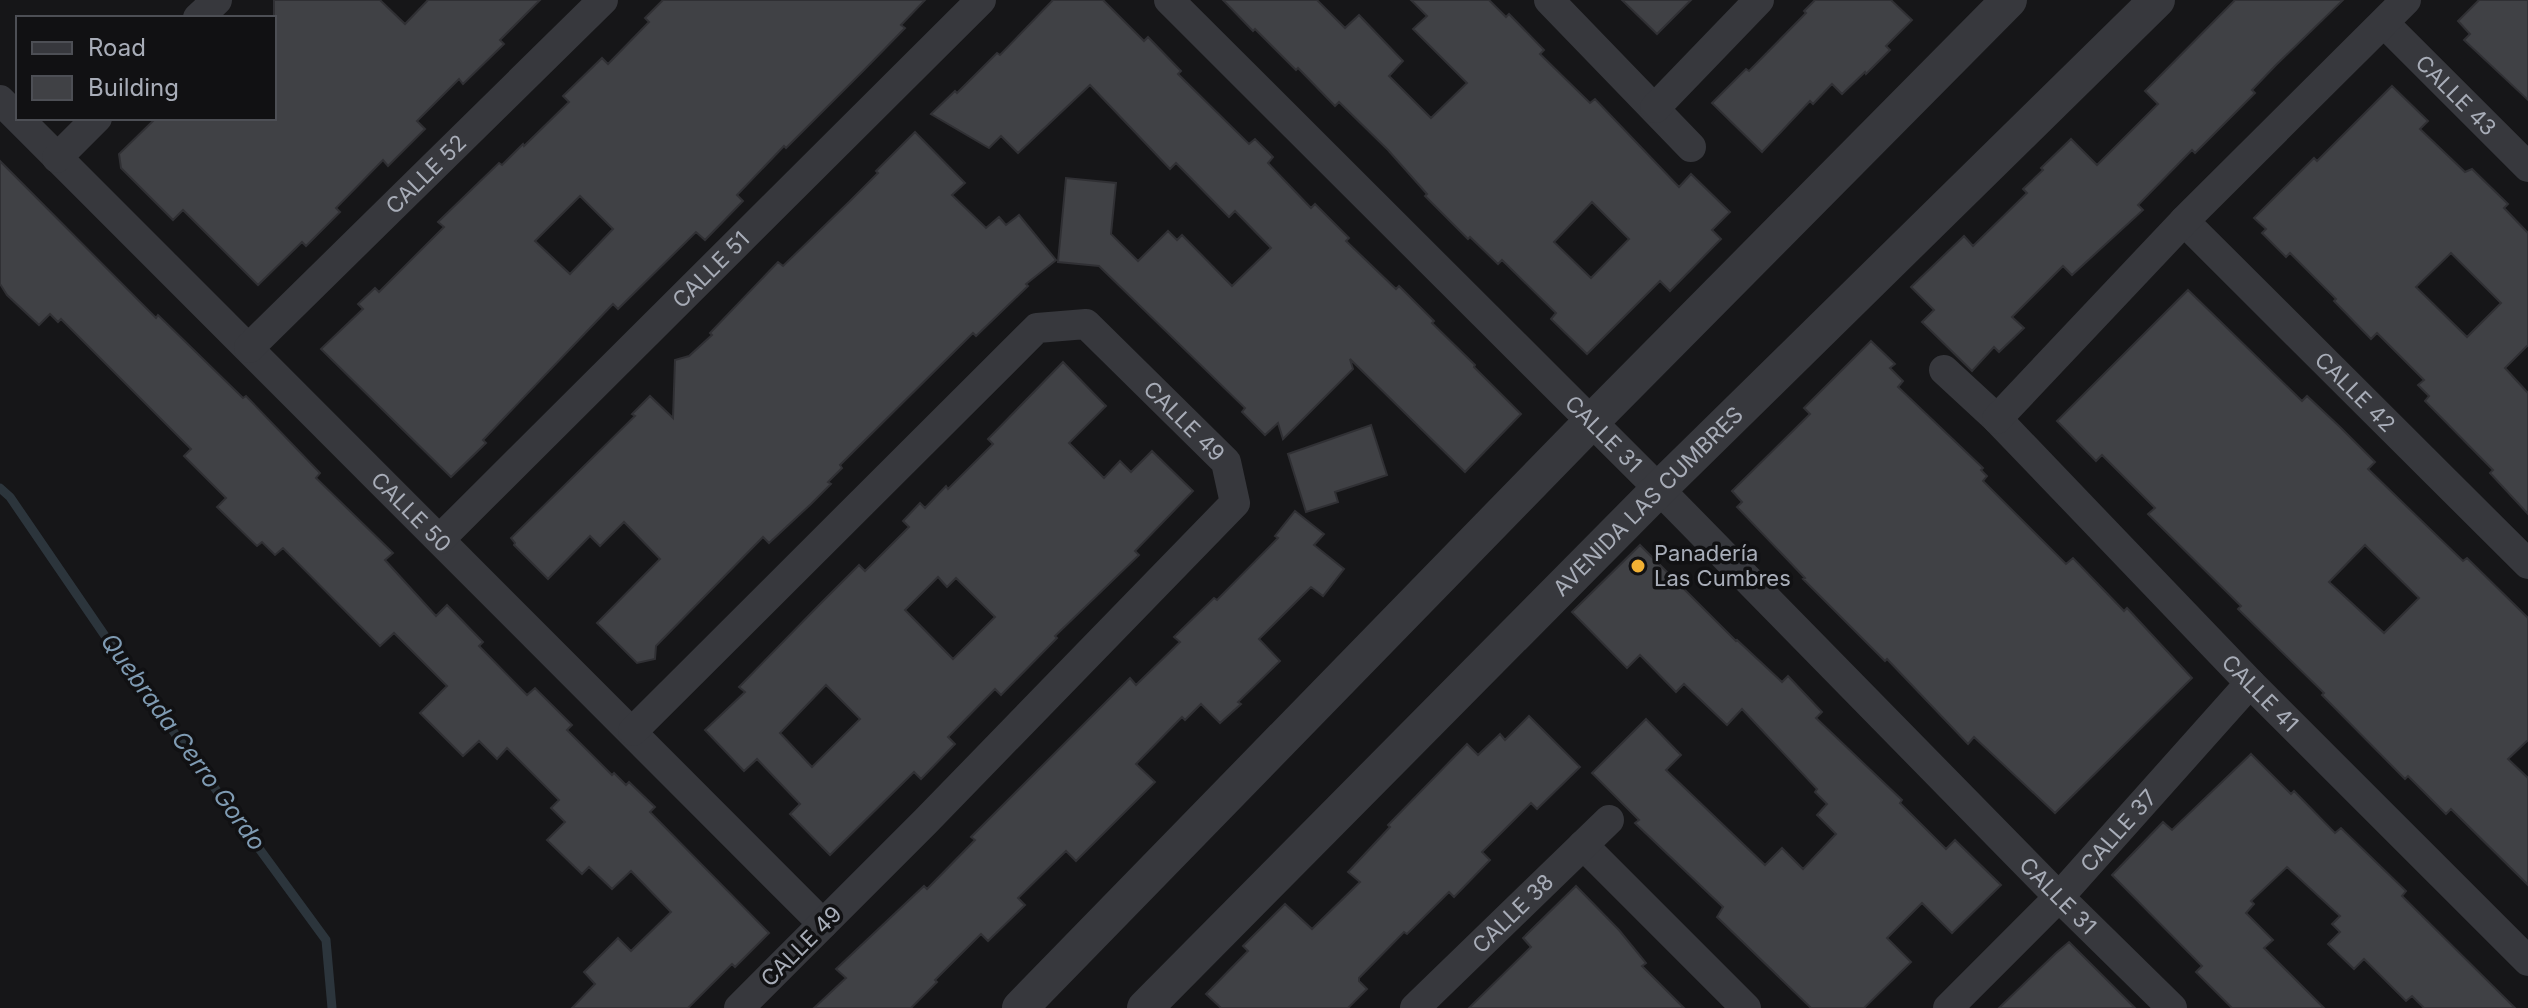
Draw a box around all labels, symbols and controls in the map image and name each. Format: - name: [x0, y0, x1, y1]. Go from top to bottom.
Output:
- legend: [16, 16, 276, 120]
- text: Road: [88, 33, 146, 62]
- street label: CALLE 43: [2411, 50, 2502, 141]
- text: Building: [88, 73, 179, 102]
- street label: CALLE 52: [380, 129, 471, 219]
- street label: CALLE 51: [667, 226, 754, 313]
- street label: CALLE 42: [2310, 346, 2401, 437]
- street label: CALLE 49: [1139, 376, 1230, 466]
- street label: CALLE 31: [1560, 390, 1647, 477]
- street label: AVENIDA LAS CUMBRES: [1548, 401, 1748, 601]
- street label: CALLE 50: [366, 466, 457, 557]
- place label: Panadería Las Cumbres: [1654, 540, 1791, 591]
- marker: Panadería Las Cumbres: [1629, 557, 1647, 575]
- water label: Quebrada Cerro Gordo: [95, 627, 272, 856]
- street label: CALLE 41: [2217, 649, 2304, 737]
- street label: CALLE 37: [2075, 784, 2162, 877]
- street label: CALLE 31: [2014, 852, 2102, 939]
- street label: CALLE 38: [1467, 868, 1558, 958]
- street label: CALLE 49: [755, 900, 847, 992]

